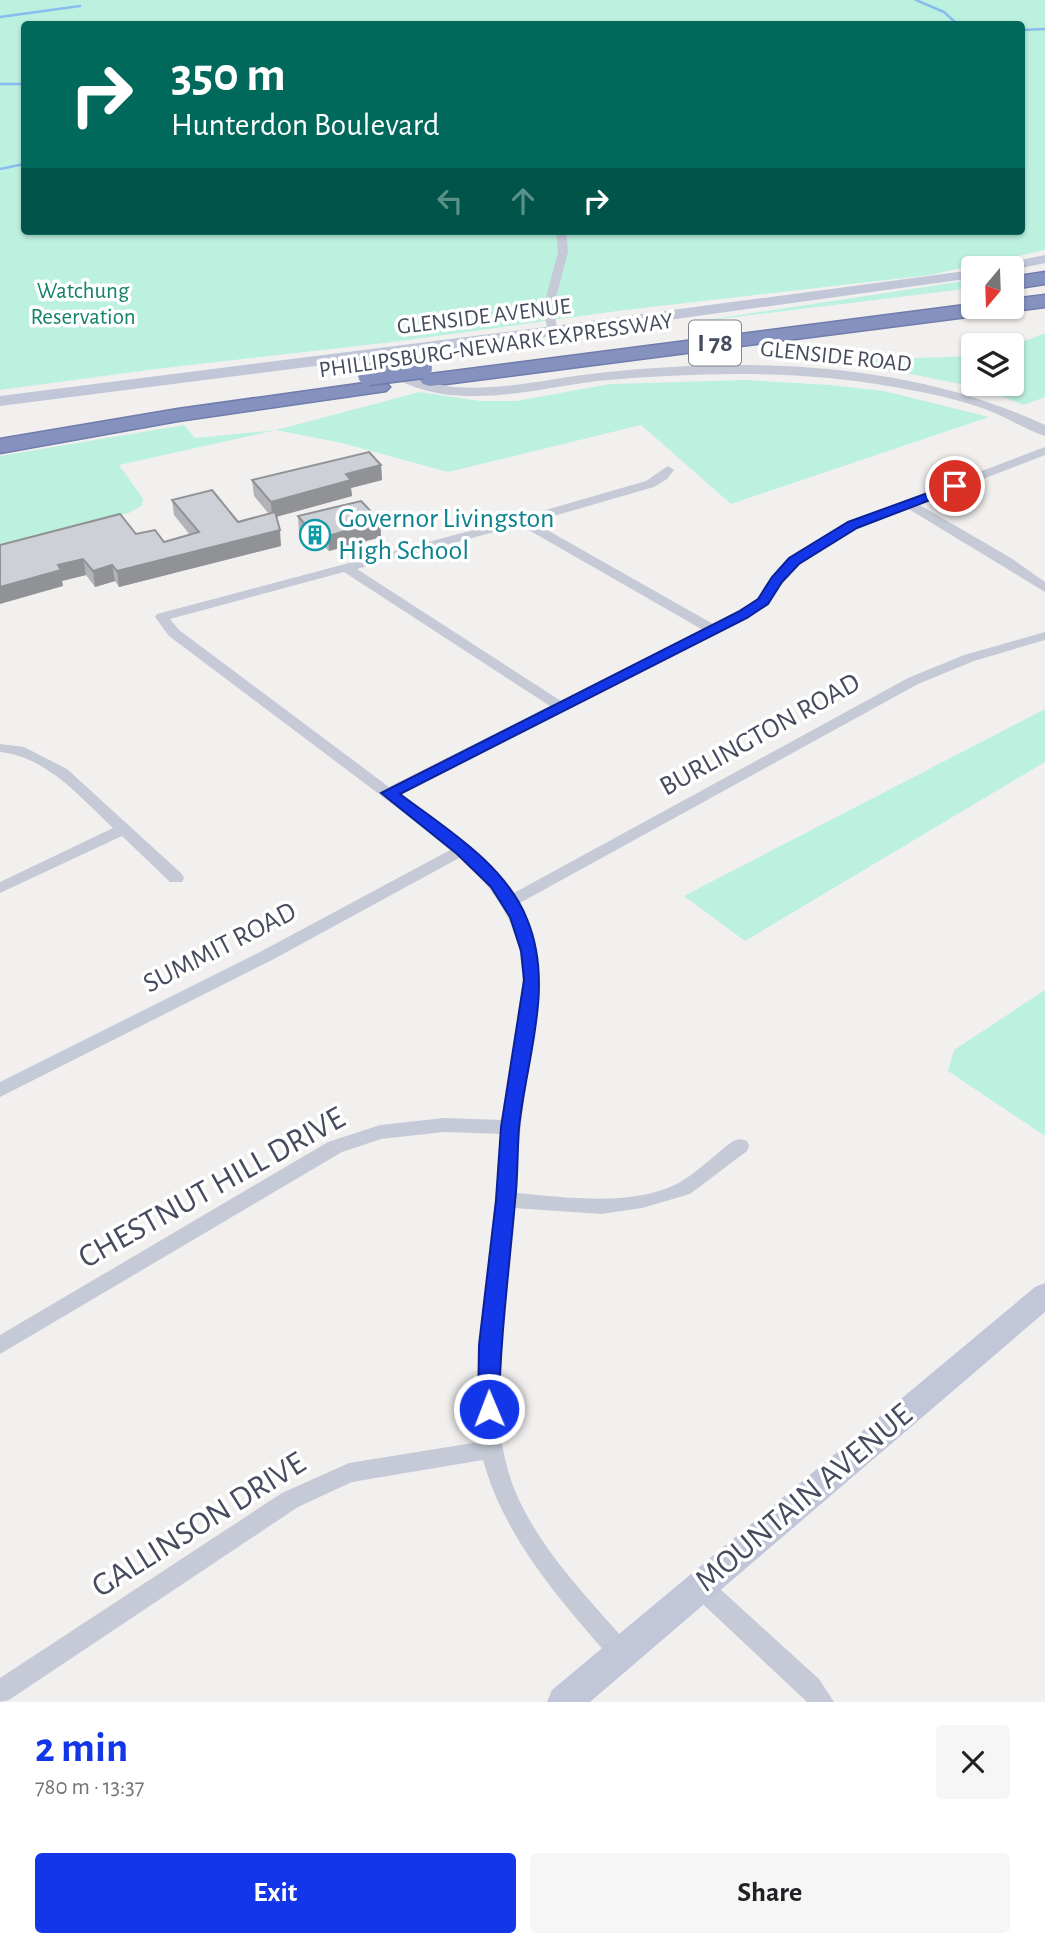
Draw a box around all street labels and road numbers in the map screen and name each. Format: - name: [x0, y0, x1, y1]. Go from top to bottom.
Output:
- street label: GLENSIDE AVENUE: [396, 295, 572, 339]
- street label: PHILLIPSBURG-NEWARK EXPRESSWAY: [317, 310, 675, 382]
- road number: I 78: [689, 320, 741, 366]
- street label: GLENSIDE ROAD: [759, 338, 913, 376]
- street label: BURLINGTON ROAD: [655, 669, 865, 801]
- street label: SUMMIT ROAD: [139, 898, 301, 998]
- street label: CHESTNUT HILL DRIVE: [73, 1101, 351, 1275]
- street label: MOUNTAIN AVENUE: [689, 1398, 919, 1598]
- street label: GALLINSON DRIVE: [86, 1446, 312, 1604]

